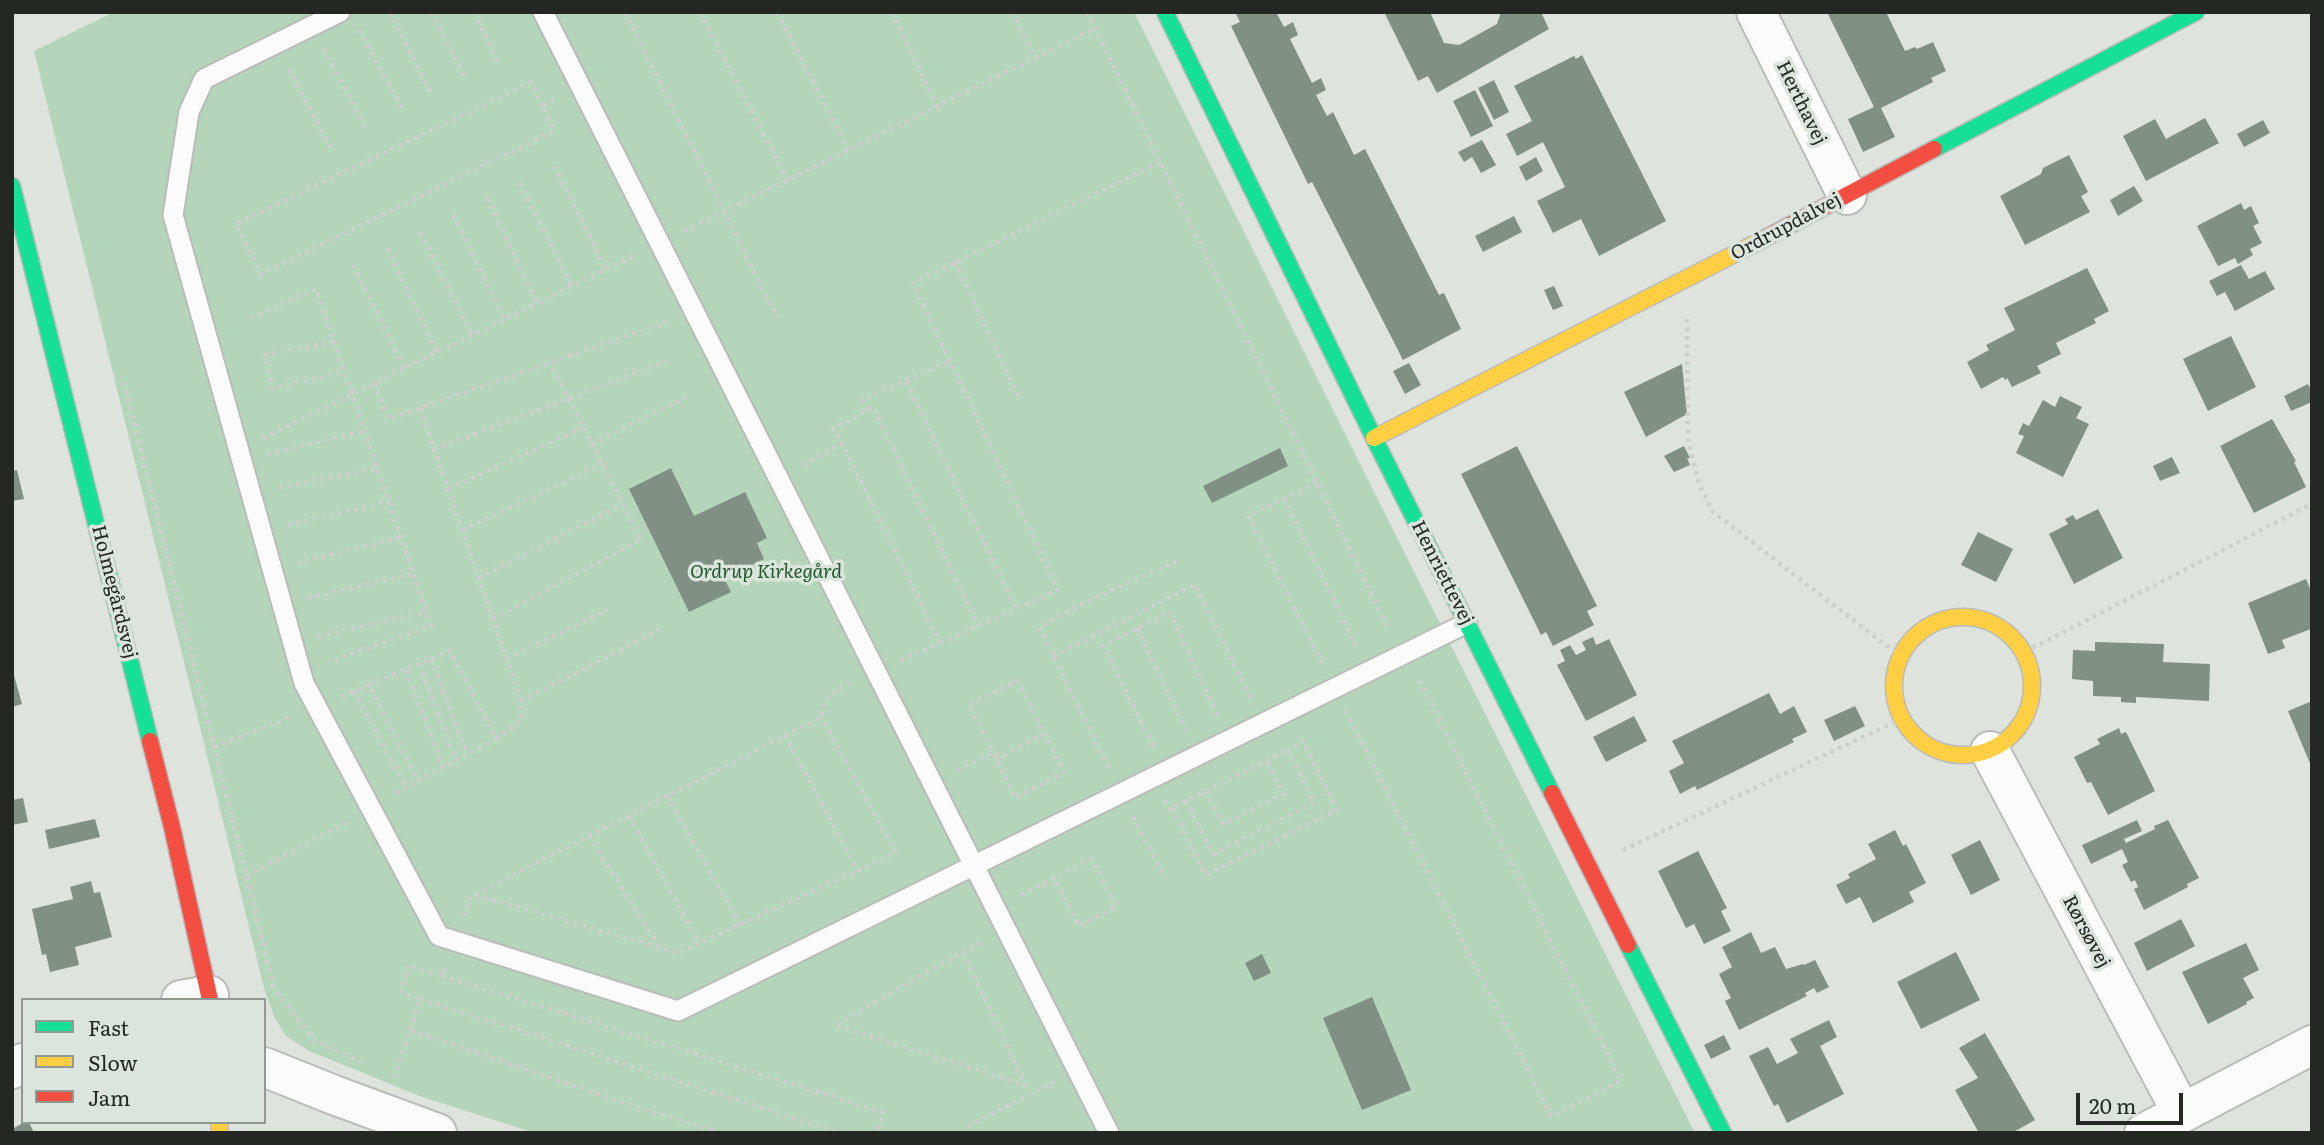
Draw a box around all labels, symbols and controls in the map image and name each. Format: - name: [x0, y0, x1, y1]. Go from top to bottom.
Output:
- street label: Herthavej: [1771, 57, 1831, 149]
- street label: Ordrupdalvej: [1727, 188, 1845, 266]
- street label: Henriettevej: [1406, 517, 1478, 629]
- street label: Holmegårdsvej: [86, 523, 142, 661]
- park label: Ordrup Kirkegård: [690, 561, 842, 583]
- street label: Rørsøvej: [2057, 892, 2115, 972]
- legend: [21, 998, 266, 1124]
- text: Fast: [88, 1011, 129, 1042]
- text: Slow: [88, 1046, 138, 1077]
- scale bar: [2079, 1078, 2186, 1122]
- text: Jam: [88, 1081, 130, 1112]
- text: 20 m: [2089, 1089, 2136, 1120]

